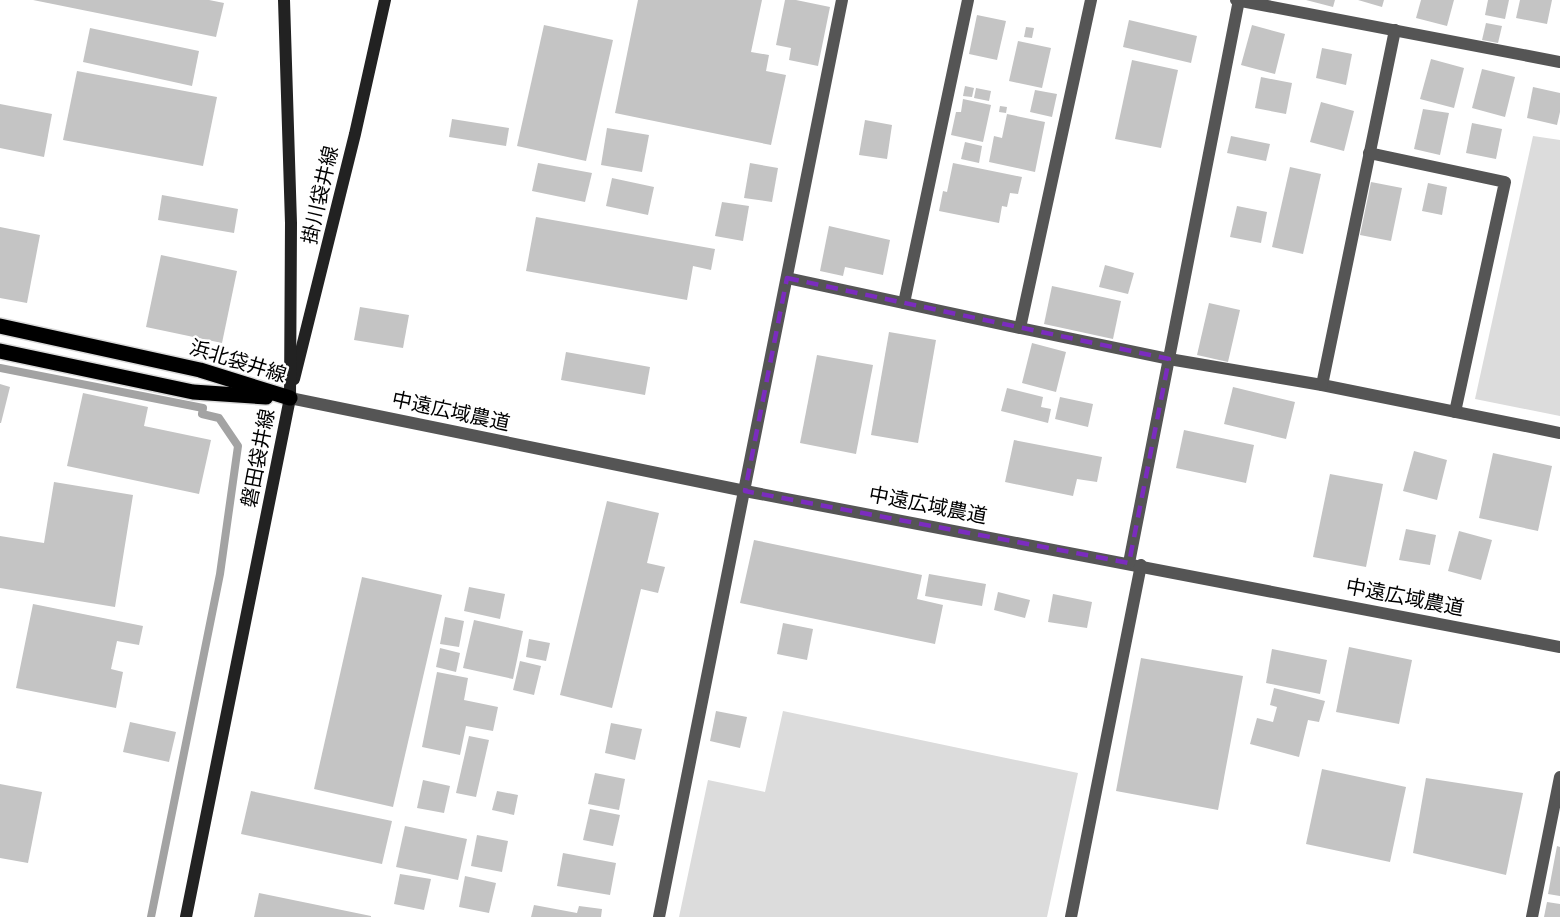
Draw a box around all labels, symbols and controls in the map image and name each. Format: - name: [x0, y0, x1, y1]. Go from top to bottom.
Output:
- street label: 掛川袋井線: [296, 143, 346, 247]
- street label: 浜北袋井線: [186, 334, 290, 390]
- street label: 中遠広域農道: [389, 386, 512, 438]
- street label: 磐田袋井線: [236, 406, 282, 510]
- street label: 中遠広域農道: [866, 481, 989, 531]
- street label: 中遠広域農道: [1343, 573, 1466, 623]

